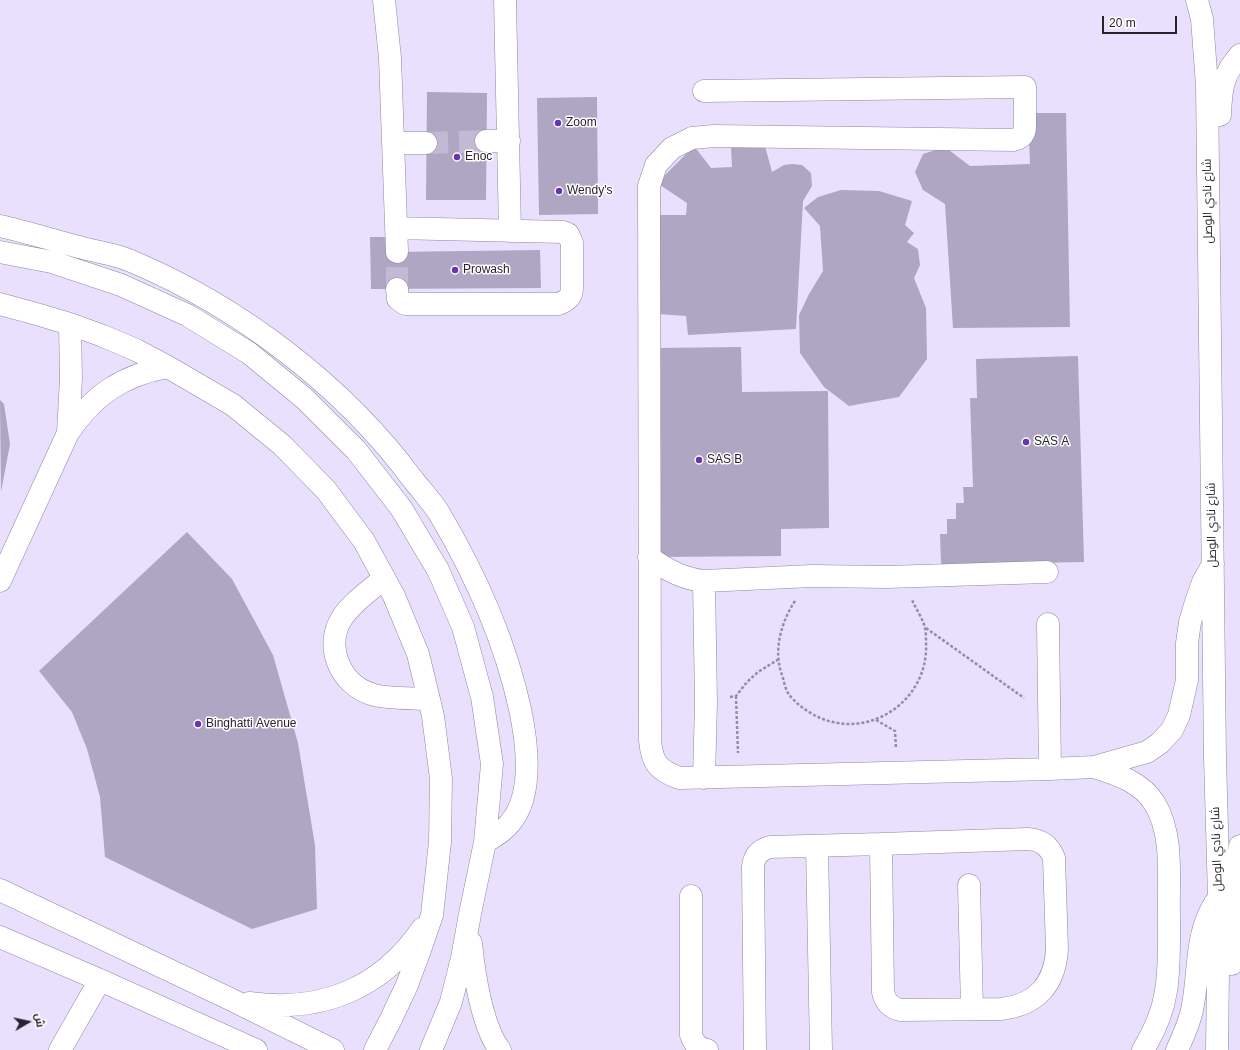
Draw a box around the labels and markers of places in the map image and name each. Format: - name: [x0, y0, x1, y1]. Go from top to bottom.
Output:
- place label: Zoom: [566, 116, 597, 130]
- marker: Zoom: [553, 118, 563, 128]
- place label: Enoc: [465, 150, 492, 164]
- marker: Enoc: [452, 152, 462, 162]
- place label: Wendy's: [567, 184, 612, 198]
- marker: Wendy's: [554, 186, 564, 196]
- place label: Prowash: [463, 263, 510, 277]
- marker: Prowash: [450, 265, 460, 275]
- place label: SAS A: [1034, 435, 1069, 449]
- marker: SAS A: [1021, 437, 1031, 447]
- place label: SAS B: [707, 453, 742, 467]
- marker: SAS B: [694, 455, 704, 465]
- place label: Binghatti Avenue: [206, 717, 297, 731]
- marker: Binghatti Avenue: [193, 719, 203, 729]

